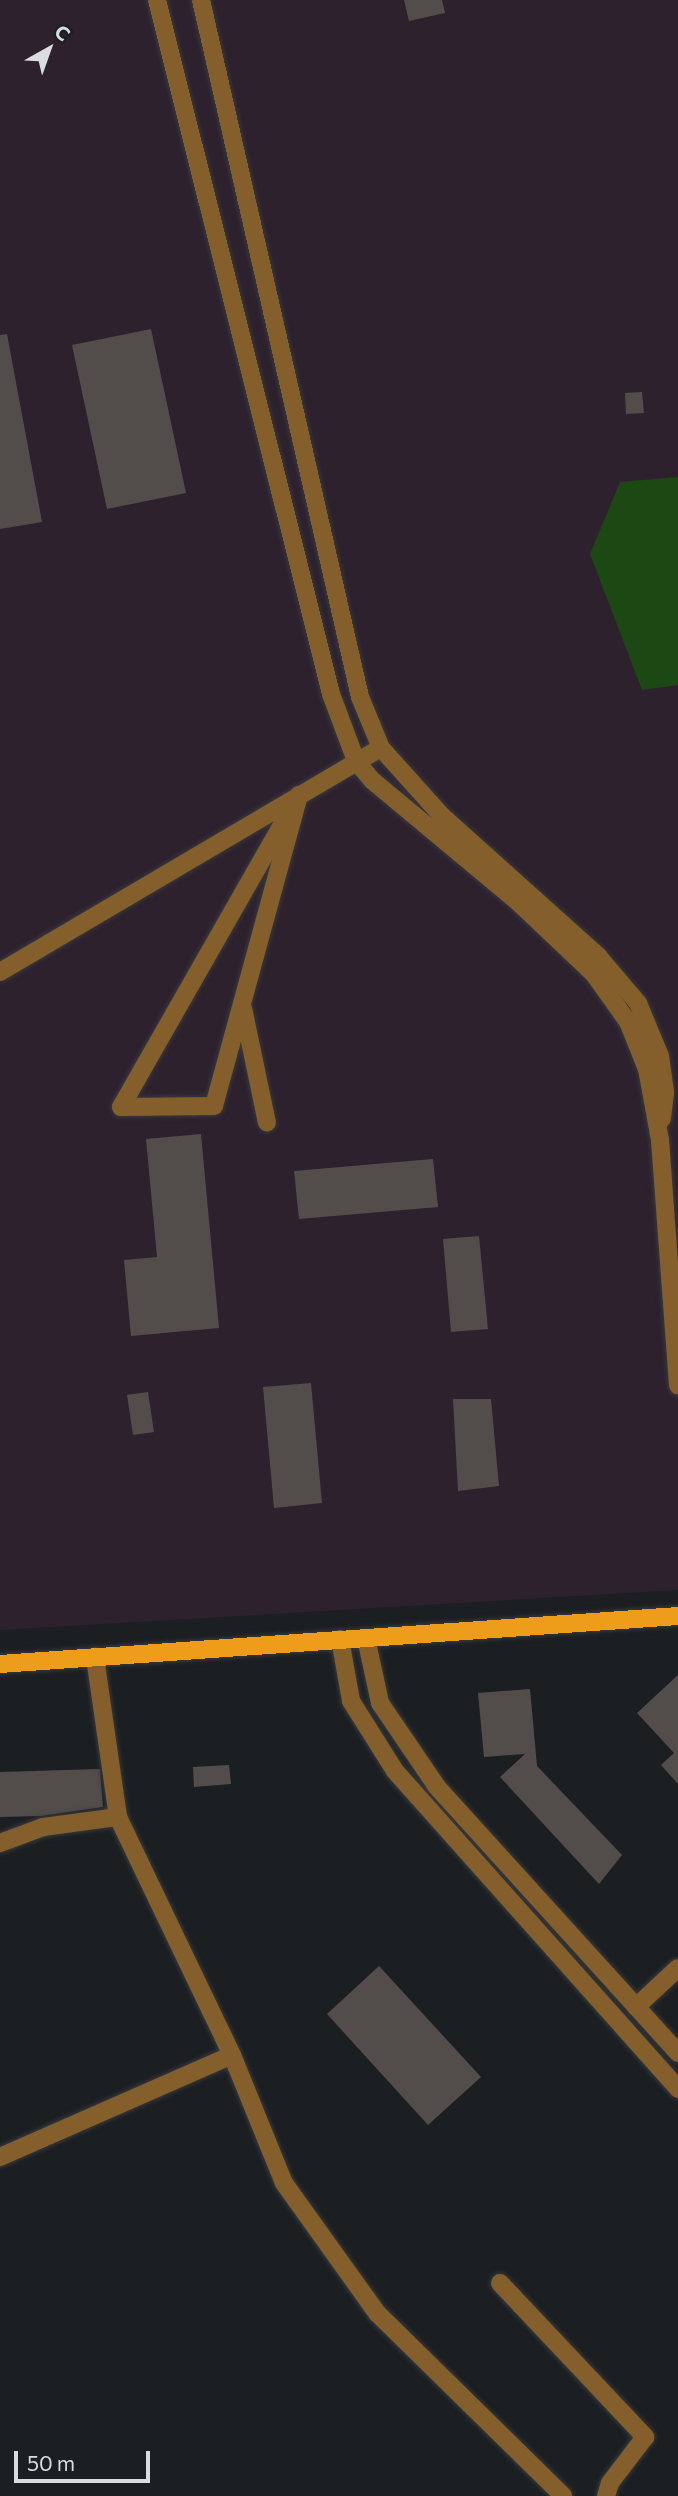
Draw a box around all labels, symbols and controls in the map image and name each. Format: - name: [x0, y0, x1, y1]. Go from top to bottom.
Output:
- north arrow: [14, 14, 84, 84]
- text: С: [50, 20, 75, 46]
- scale bar: [18, 2436, 154, 2480]
- text: 50 m: [27, 2450, 75, 2475]

